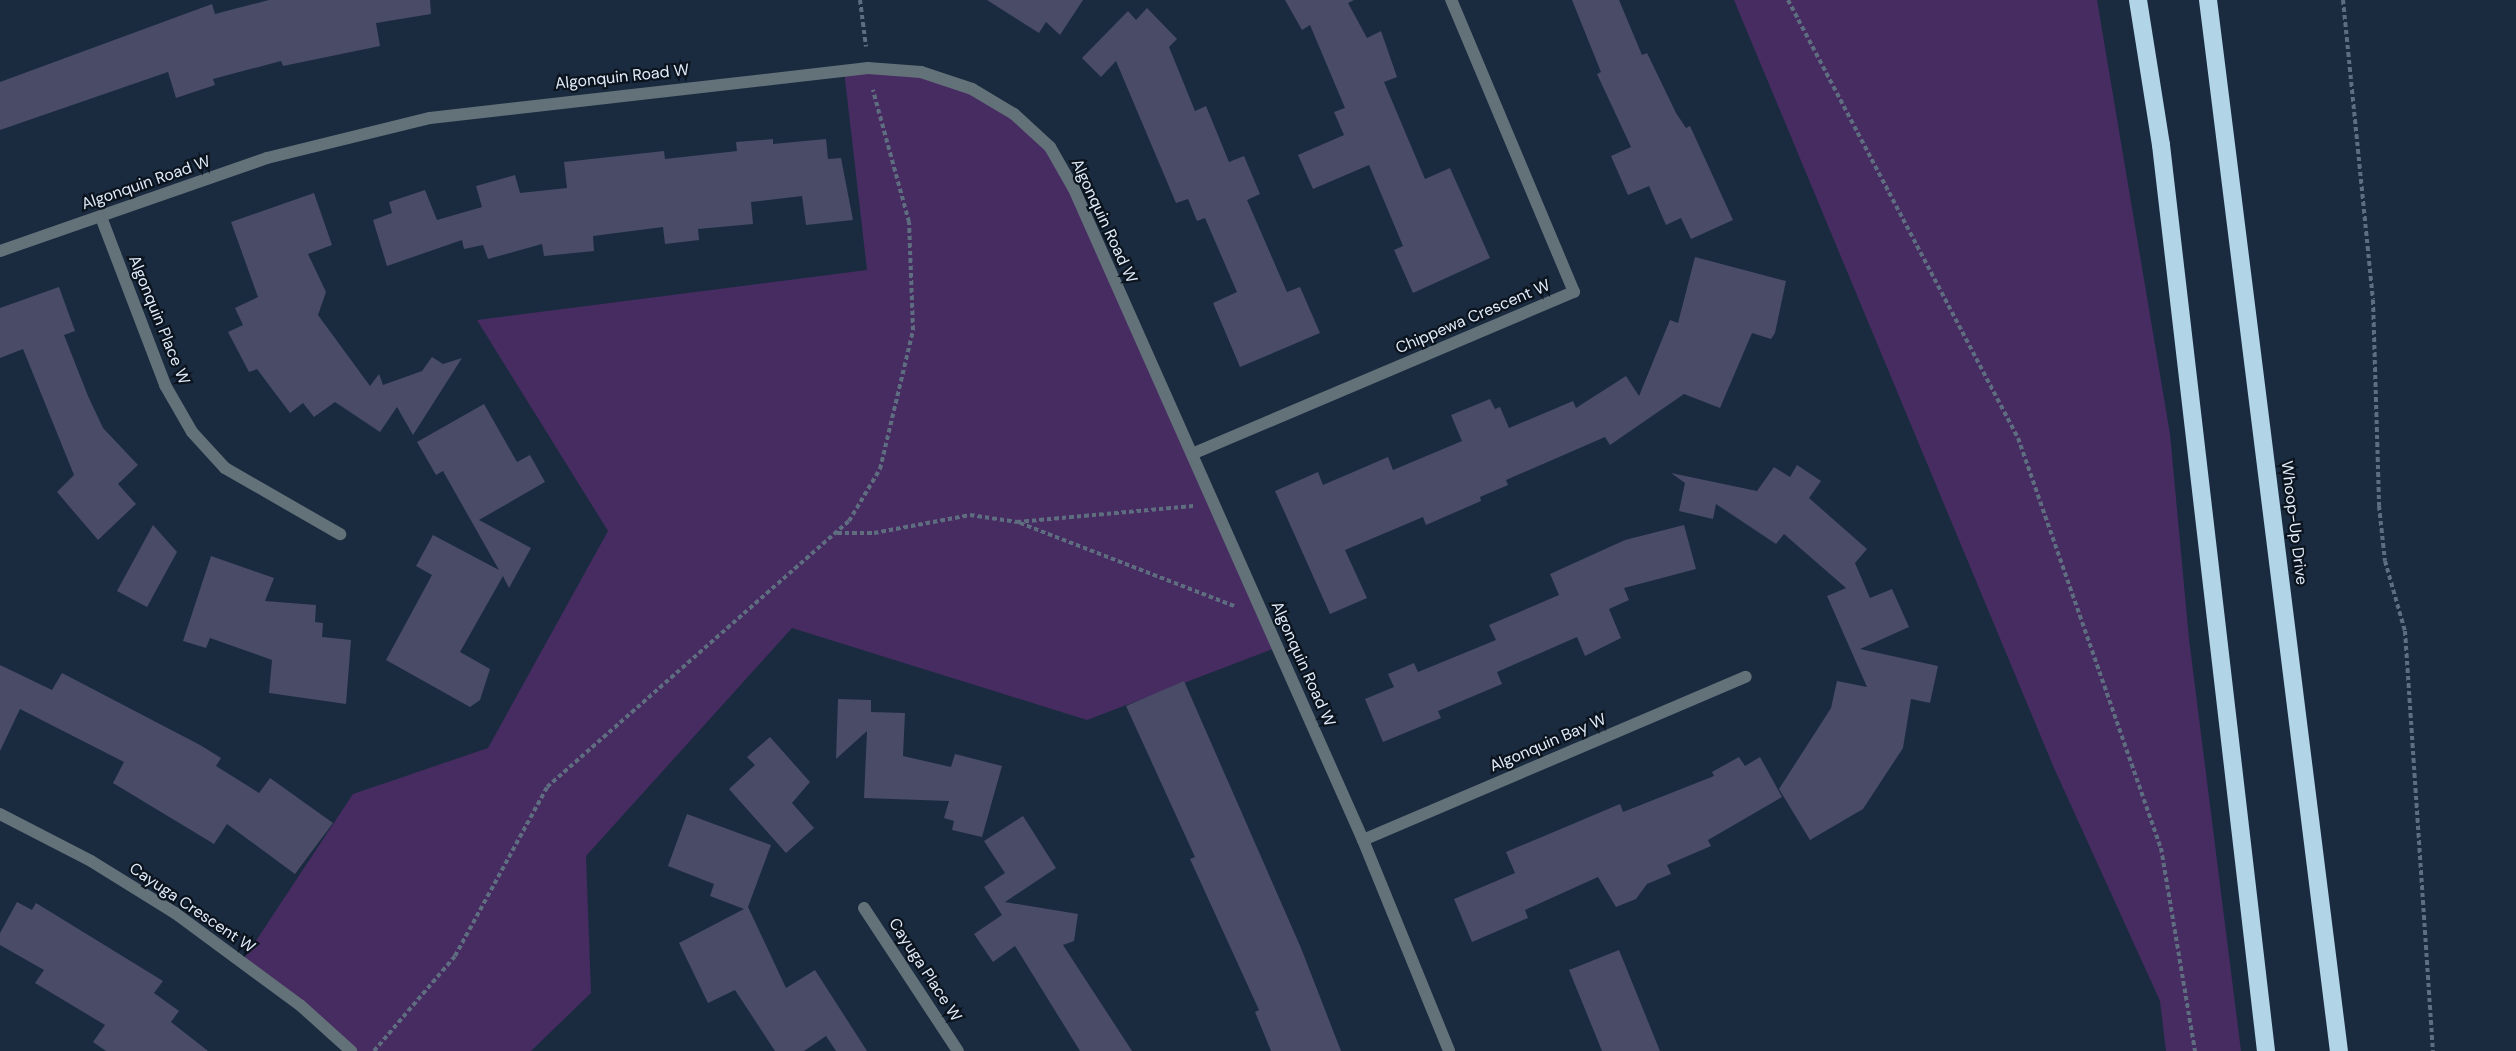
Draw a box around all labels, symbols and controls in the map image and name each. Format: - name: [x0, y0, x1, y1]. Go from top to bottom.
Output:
- street label: Algonquin Road W: [554, 60, 690, 94]
- street label: Algonquin Road W: [79, 152, 213, 214]
- street label: Algonquin Road W: [1067, 156, 1141, 286]
- street label: Algonquin Place W: [124, 253, 194, 387]
- street label: Chippewa Crescent W: [1393, 276, 1553, 358]
- street label: Whoop-Up Drive: [2277, 460, 2311, 586]
- street label: Algonquin Road W: [1267, 598, 1339, 730]
- street label: Algonquin Bay W: [1487, 710, 1609, 776]
- street label: Cayuga Crescent W: [125, 859, 259, 957]
- street label: Cayuga Place W: [884, 915, 966, 1025]

